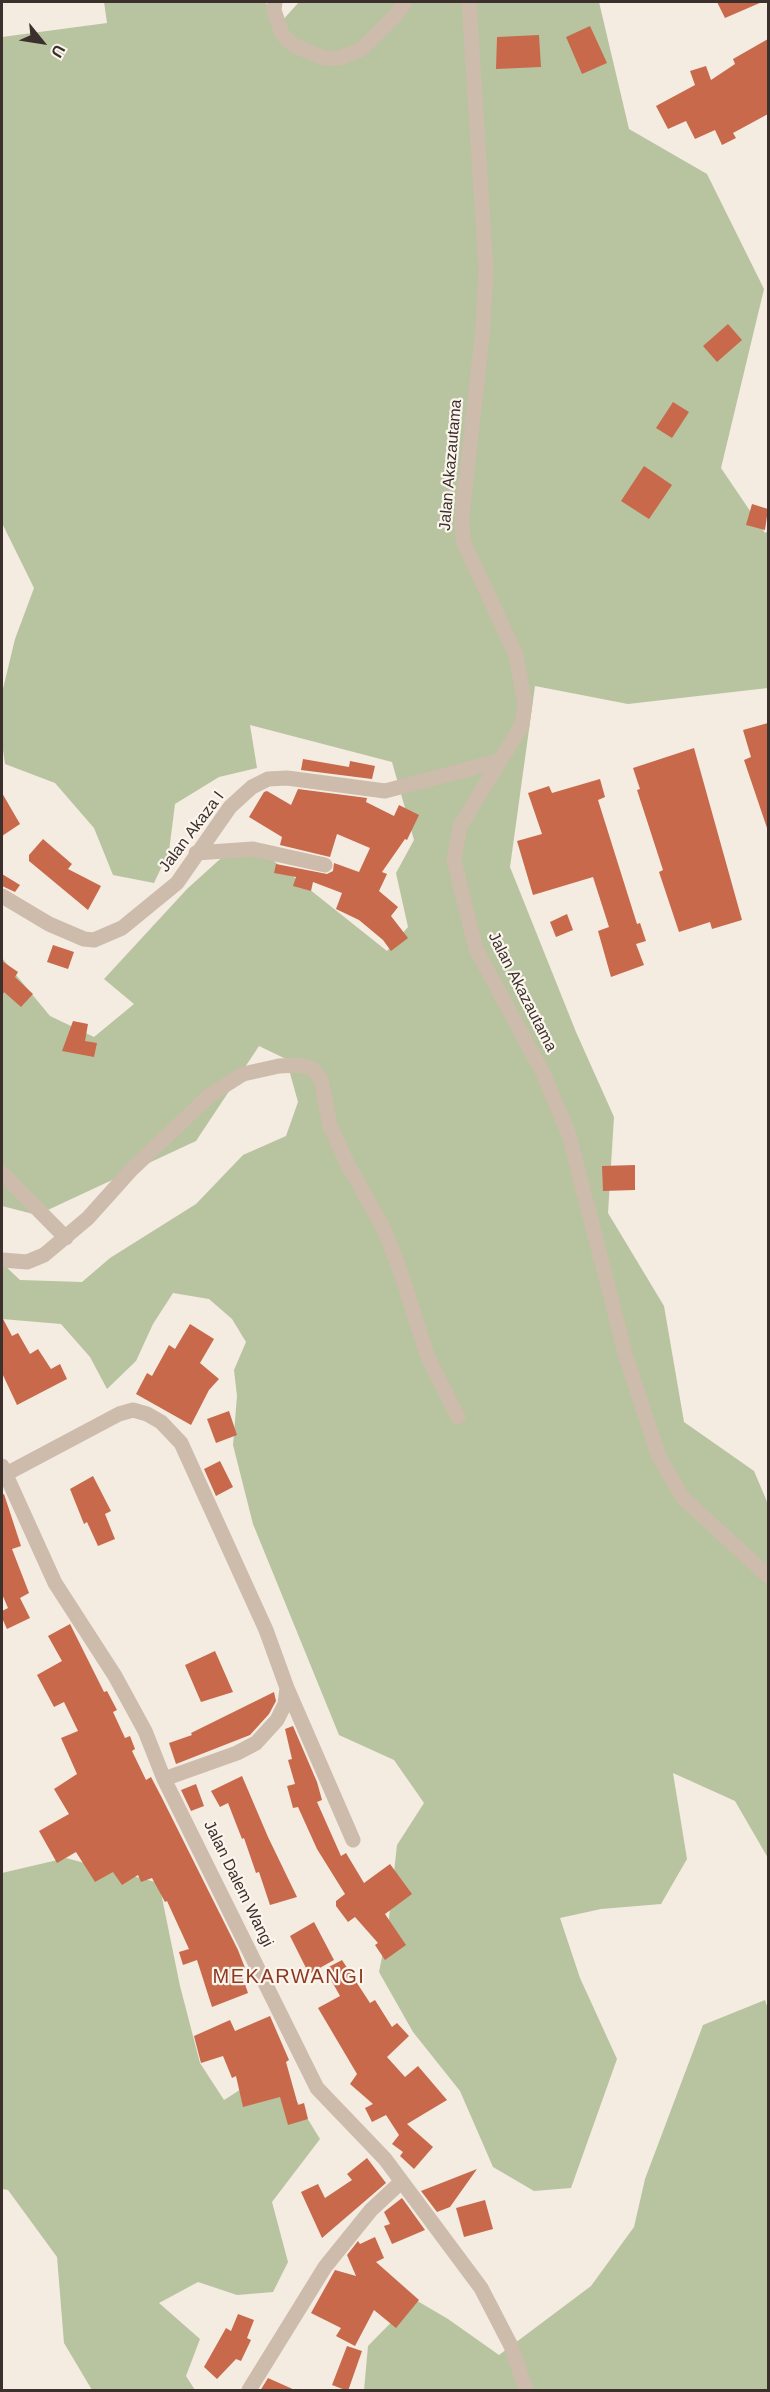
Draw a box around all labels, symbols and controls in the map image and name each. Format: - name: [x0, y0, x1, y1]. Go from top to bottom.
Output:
- north arrow: [12, 12, 72, 72]
- text: U: [48, 42, 68, 61]
- street label: Jalan Akazautama: [436, 399, 466, 531]
- street label: Jalan Akaza I: [155, 788, 229, 876]
- street label: Jalan Akazautama: [484, 929, 560, 1055]
- street label: Jalan Dalem Wangi: [199, 1818, 277, 1950]
- district label: MEKARWANGI: [213, 1965, 365, 1989]

